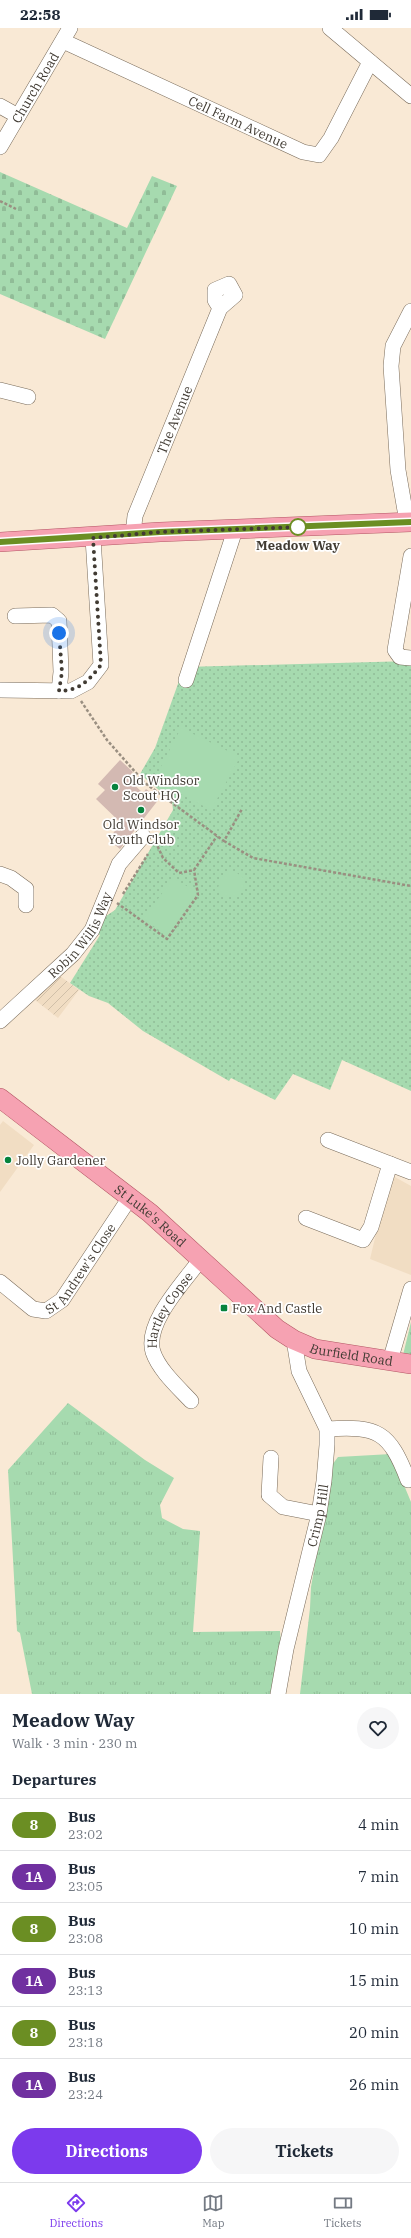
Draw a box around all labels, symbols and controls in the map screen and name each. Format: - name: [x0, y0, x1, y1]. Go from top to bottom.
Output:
- text: 22:58: [20, 5, 61, 24]
- street label: Church Road: [8, 49, 63, 126]
- street label: Cell Farm Avenue: [185, 92, 290, 153]
- street label: The Avenue: [153, 383, 196, 457]
- marker: Meadow Way: [289, 518, 307, 536]
- place label: Meadow Way: [256, 537, 340, 554]
- your location: [49, 623, 69, 643]
- place label: Old Windsor Scout HQ: [123, 772, 199, 804]
- marker: Old Windsor Scout HQ: [110, 782, 120, 792]
- marker: Old Windsor Youth Club: [136, 805, 146, 815]
- place label: Old Windsor Youth Club: [103, 816, 179, 848]
- street label: Robin Willis Way: [44, 889, 116, 982]
- place label: Jolly Gardener: [16, 1152, 105, 1169]
- marker: Jolly Gardener: [3, 1155, 13, 1165]
- street label: St Luke's Road: [111, 1181, 190, 1251]
- street label: St Andrew's Close: [42, 1220, 119, 1318]
- street label: Hartley Copse: [144, 1269, 197, 1348]
- place label: Fox And Castle: [232, 1300, 322, 1317]
- marker: Fox And Castle: [219, 1303, 229, 1313]
- street label: Burfield Road: [307, 1340, 394, 1370]
- street label: Crimp Hill: [303, 1483, 332, 1549]
- button: heart: [357, 1707, 399, 1749]
- text: Meadow Way: [12, 1708, 135, 1732]
- text: Walk · 3 min · 230 m: [12, 1735, 137, 1752]
- text: Departures: [12, 1770, 96, 1789]
- text: Bus: [68, 1807, 96, 1826]
- text: 4 min: [358, 1815, 399, 1834]
- text: 8: [30, 1816, 38, 1834]
- text: 23:02: [68, 1826, 103, 1843]
- text: Bus: [68, 1859, 96, 1878]
- text: 7 min: [358, 1867, 399, 1886]
- text: 1A: [25, 1868, 43, 1886]
- text: 23:05: [68, 1878, 103, 1895]
- text: Bus: [68, 1911, 96, 1930]
- text: 10 min: [349, 1919, 399, 1938]
- text: 8: [30, 1920, 38, 1938]
- text: 23:08: [68, 1930, 103, 1947]
- text: Bus: [68, 1963, 96, 1982]
- text: 15 min: [349, 1971, 399, 1990]
- text: 1A: [25, 1972, 43, 1990]
- text: 23:13: [68, 1982, 103, 1999]
- text: Bus: [68, 2015, 96, 2034]
- text: 20 min: [349, 2023, 399, 2042]
- text: 8: [30, 2024, 38, 2042]
- text: 23:18: [68, 2034, 103, 2051]
- text: Bus: [68, 2067, 96, 2086]
- text: 26 min: [349, 2075, 399, 2094]
- text: 1A: [25, 2076, 43, 2094]
- text: 23:24: [68, 2086, 103, 2103]
- button: Directions: [12, 2128, 202, 2174]
- button: Tickets: [210, 2128, 399, 2174]
- tab: Directions: [50, 2192, 103, 2230]
- tab: Map: [202, 2192, 225, 2230]
- tab: Tickets: [324, 2192, 361, 2230]

